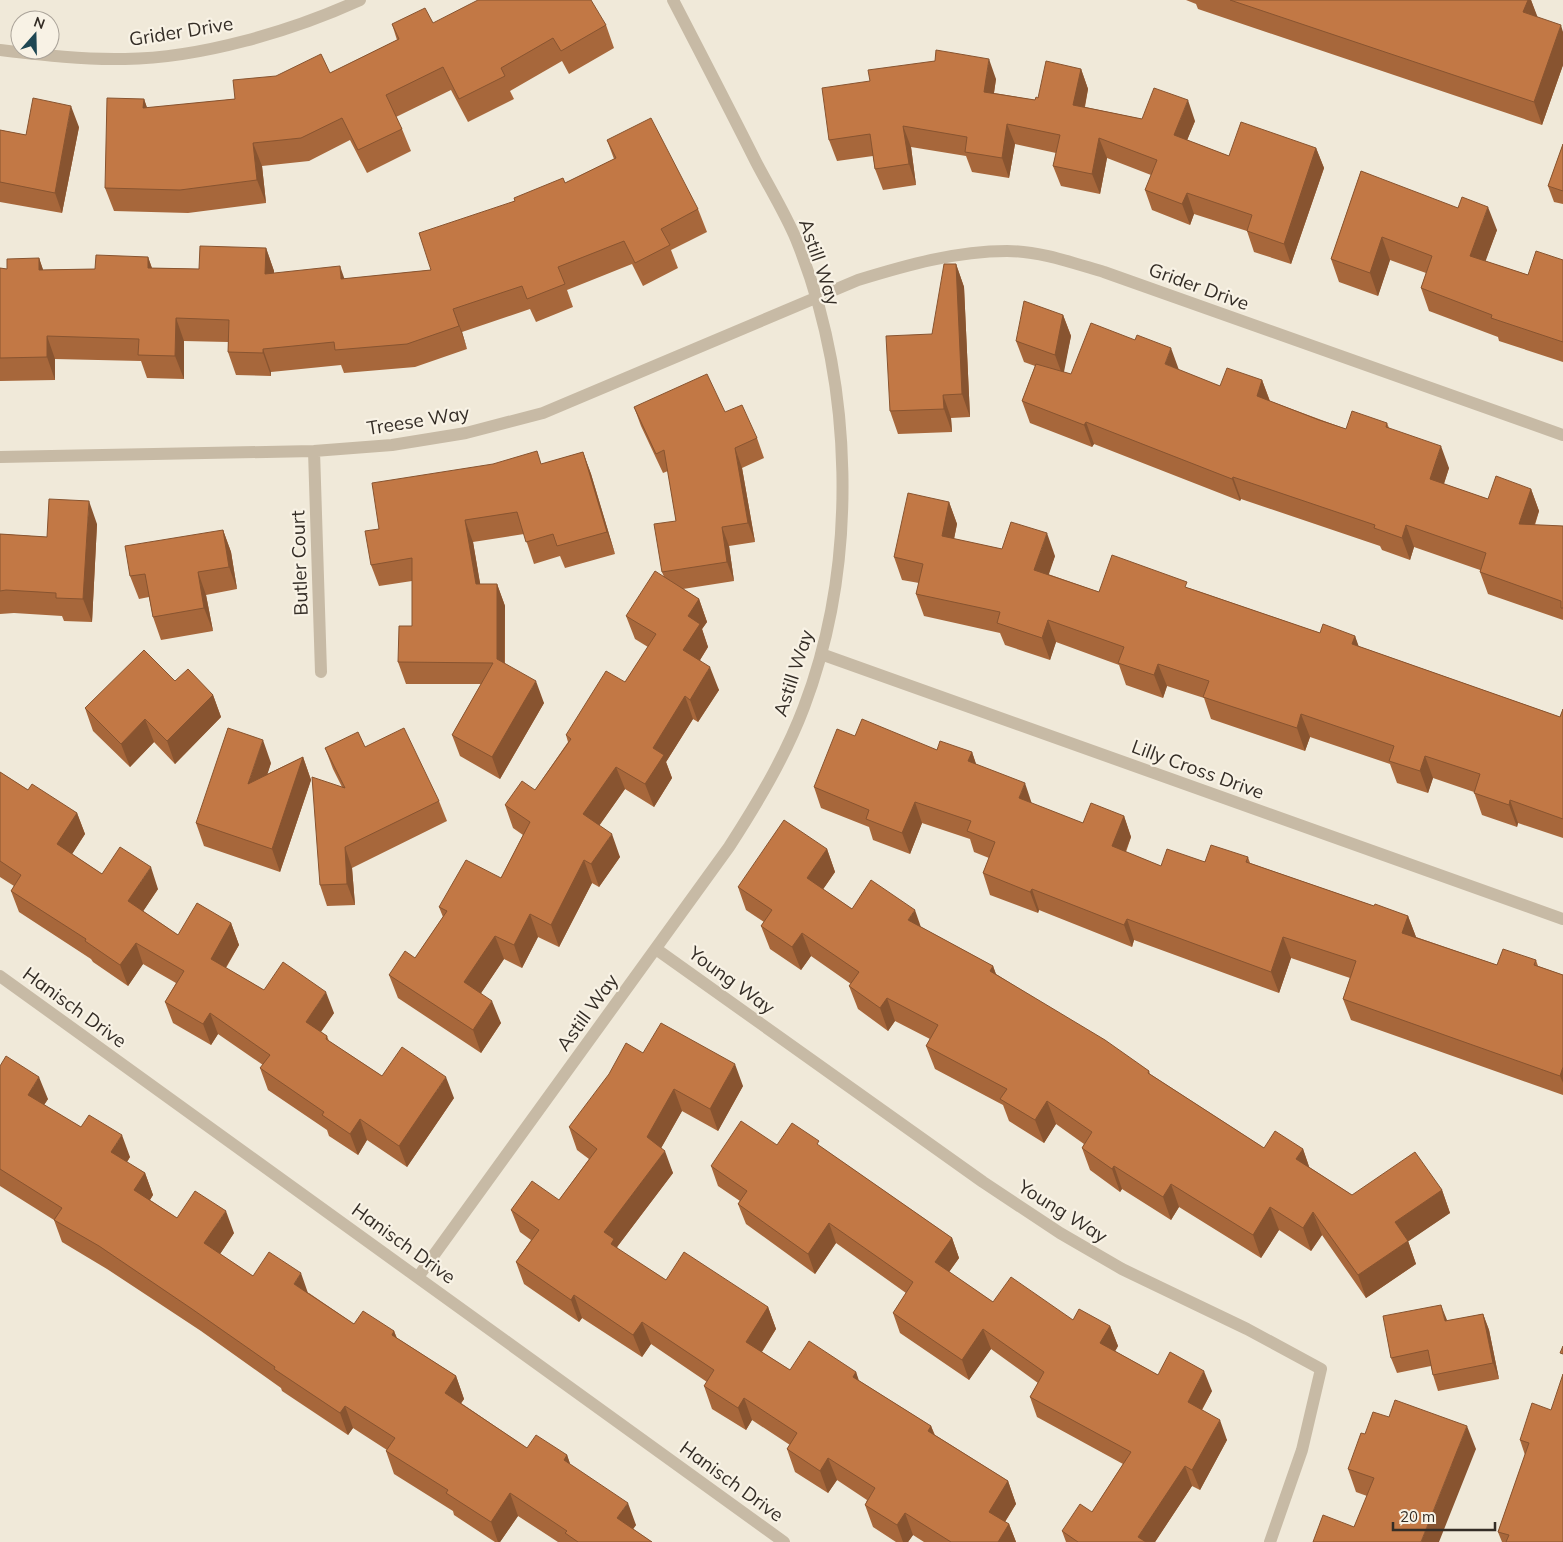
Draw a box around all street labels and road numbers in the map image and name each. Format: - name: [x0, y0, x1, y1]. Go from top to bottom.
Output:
- street label: Grider Drive: [127, 11, 235, 51]
- street label: Astill Way: [794, 216, 846, 308]
- street label: Grider Drive: [1146, 257, 1252, 315]
- street label: Treese Way: [365, 400, 471, 440]
- street label: Butler Court: [285, 510, 313, 616]
- street label: Astill Way: [768, 627, 818, 719]
- street label: Lilly Cross Drive: [1128, 734, 1268, 804]
- street label: Young Way: [683, 940, 780, 1019]
- street label: Hanisch Drive: [18, 961, 132, 1053]
- street label: Astill Way: [551, 969, 623, 1055]
- street label: Young Way: [1013, 1174, 1112, 1248]
- street label: Hanisch Drive: [347, 1197, 461, 1289]
- street label: Hanisch Drive: [675, 1435, 789, 1527]

